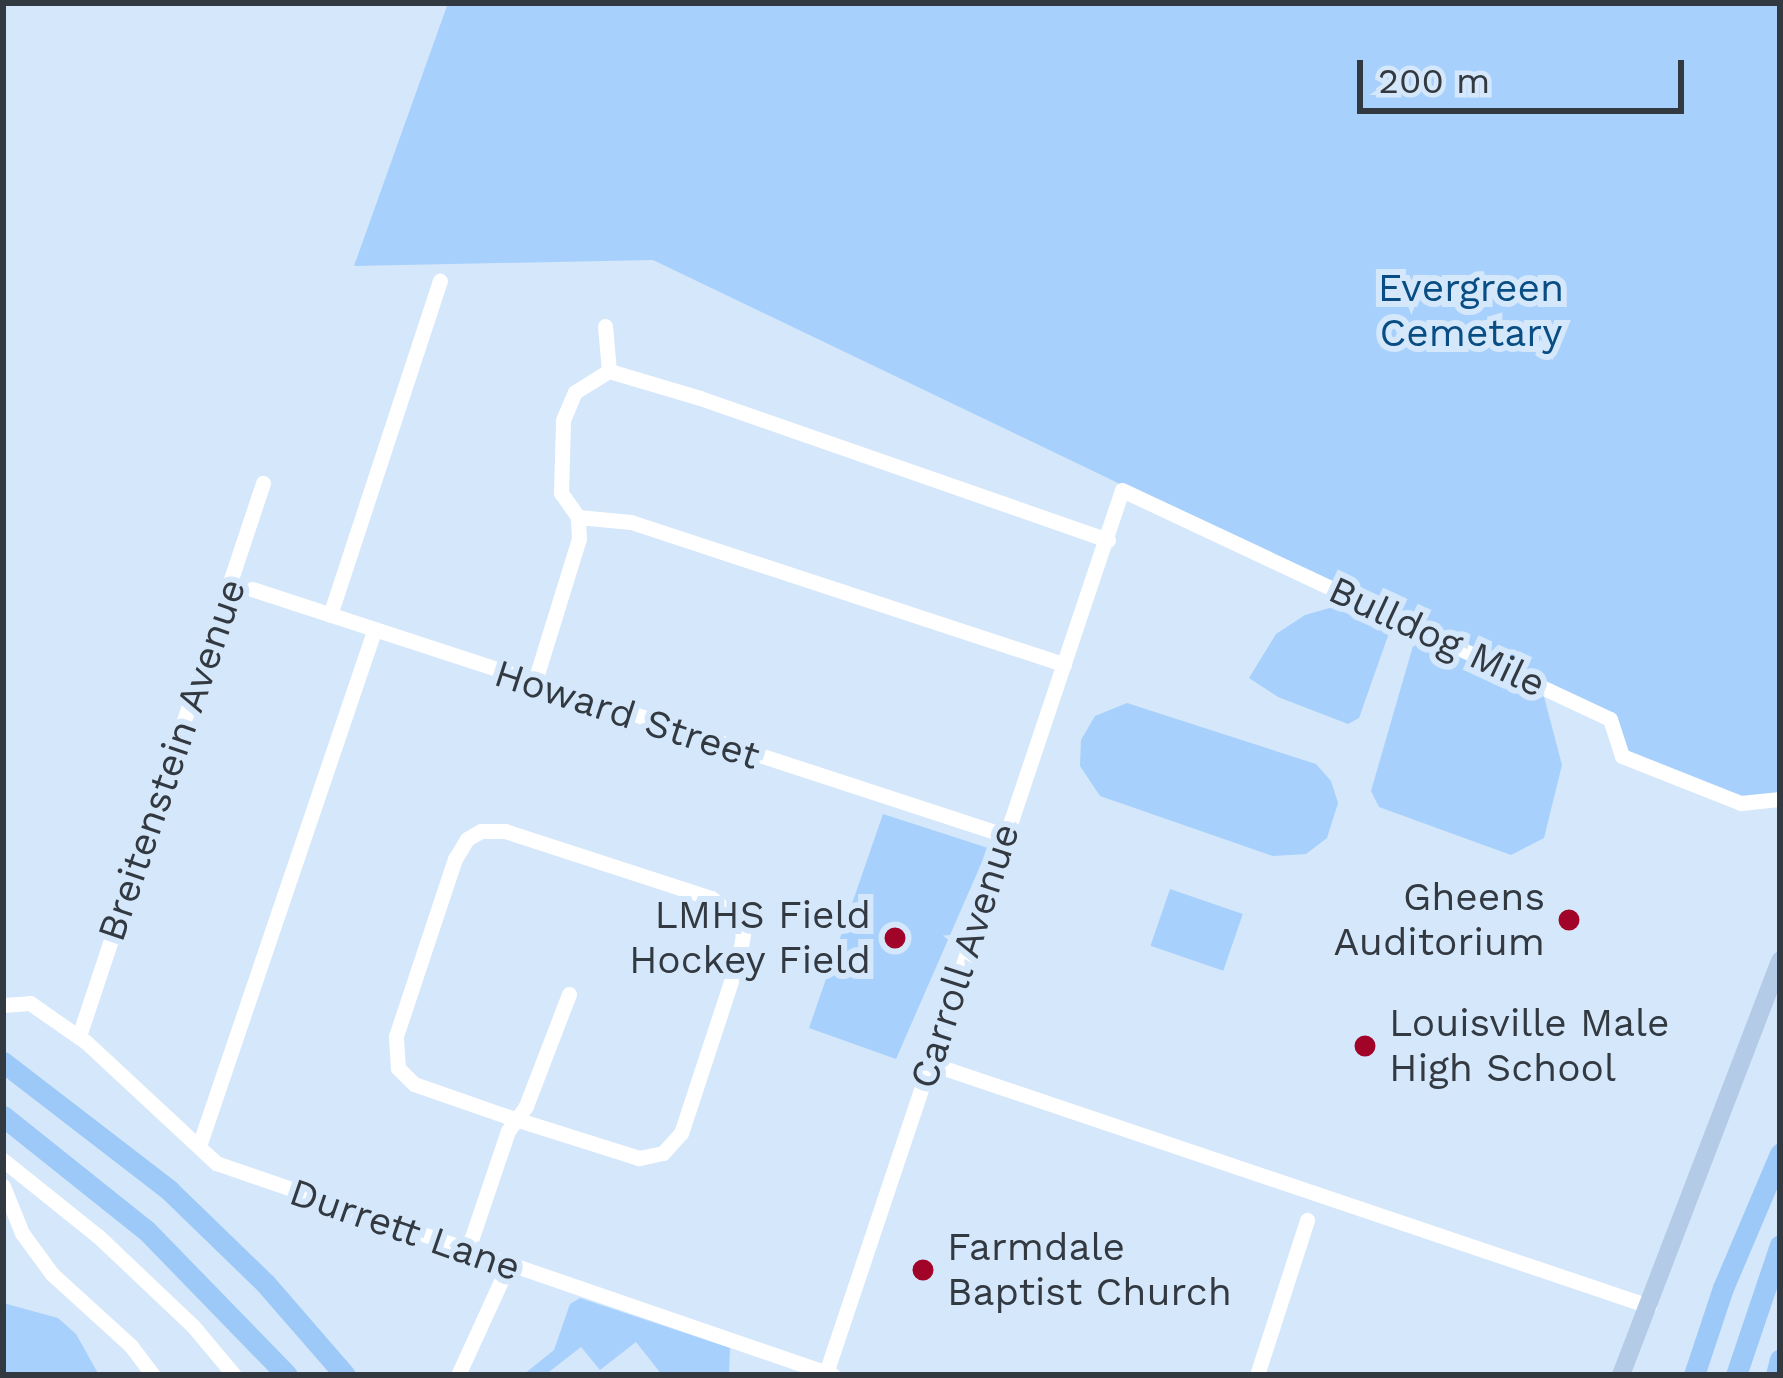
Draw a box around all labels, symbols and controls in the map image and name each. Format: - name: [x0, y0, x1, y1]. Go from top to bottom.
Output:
- scale bar: [1363, 36, 1690, 110]
- text: 200 m: [1378, 60, 1490, 102]
- park label: Evergreen Cemetary: [1378, 266, 1564, 357]
- street label: Bulldog Mile: [1321, 566, 1553, 708]
- street label: Breitenstein Avenue: [88, 572, 256, 948]
- street label: Howard Street: [489, 650, 765, 780]
- street label: Carroll Avenue: [900, 816, 1030, 1096]
- place label: Gheens Auditorium: [1333, 875, 1545, 966]
- place label: LMHS Field Hockey Field: [628, 893, 871, 984]
- marker: Gheens Auditorium: [1556, 907, 1582, 933]
- marker: LMHS Field Hockey Field: [882, 925, 908, 951]
- place label: Louisville Male High School: [1389, 1001, 1670, 1092]
- marker: Louisville Male High School: [1352, 1033, 1378, 1059]
- street label: Durrett Lane: [284, 1169, 526, 1291]
- place label: Farmdale Baptist Church: [947, 1225, 1232, 1316]
- marker: Farmdale Baptist Church: [910, 1257, 936, 1283]

